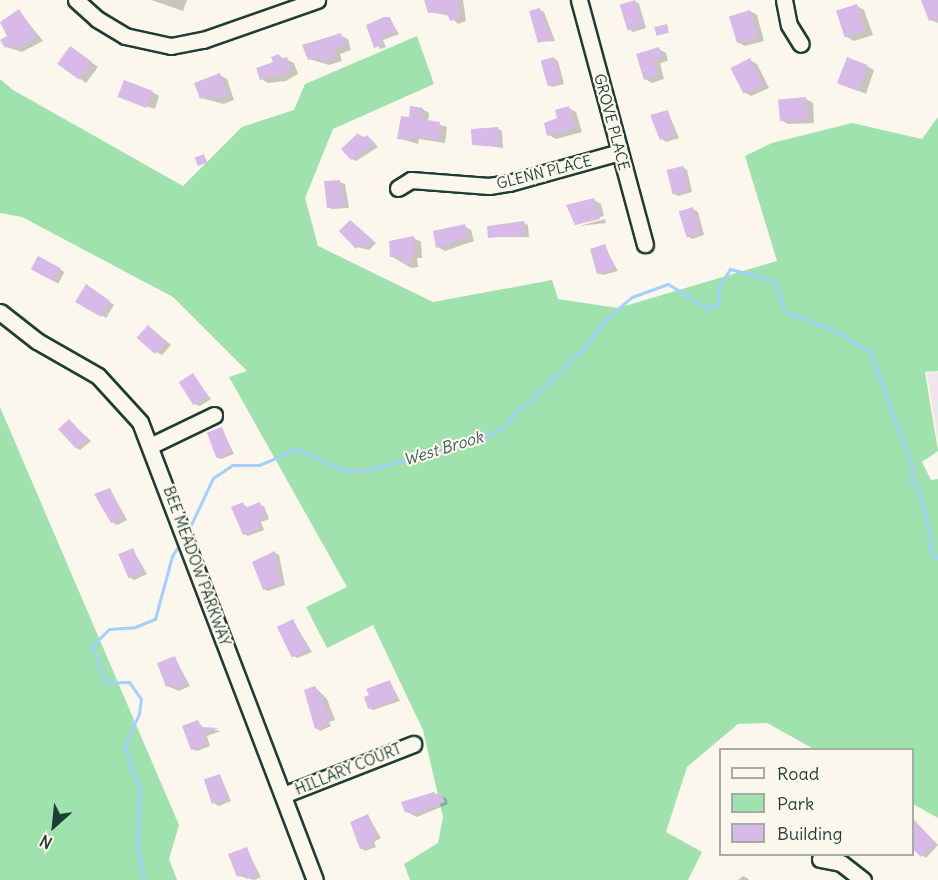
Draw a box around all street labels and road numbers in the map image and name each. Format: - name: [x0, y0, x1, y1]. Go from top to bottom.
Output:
- street label: GROVE PLACE: [591, 72, 633, 172]
- street label: GLENN PLACE: [495, 151, 593, 193]
- street label: BEE MEADOW PARKWAY: [160, 484, 234, 648]
- street label: HILLARY COURT: [292, 739, 404, 799]

